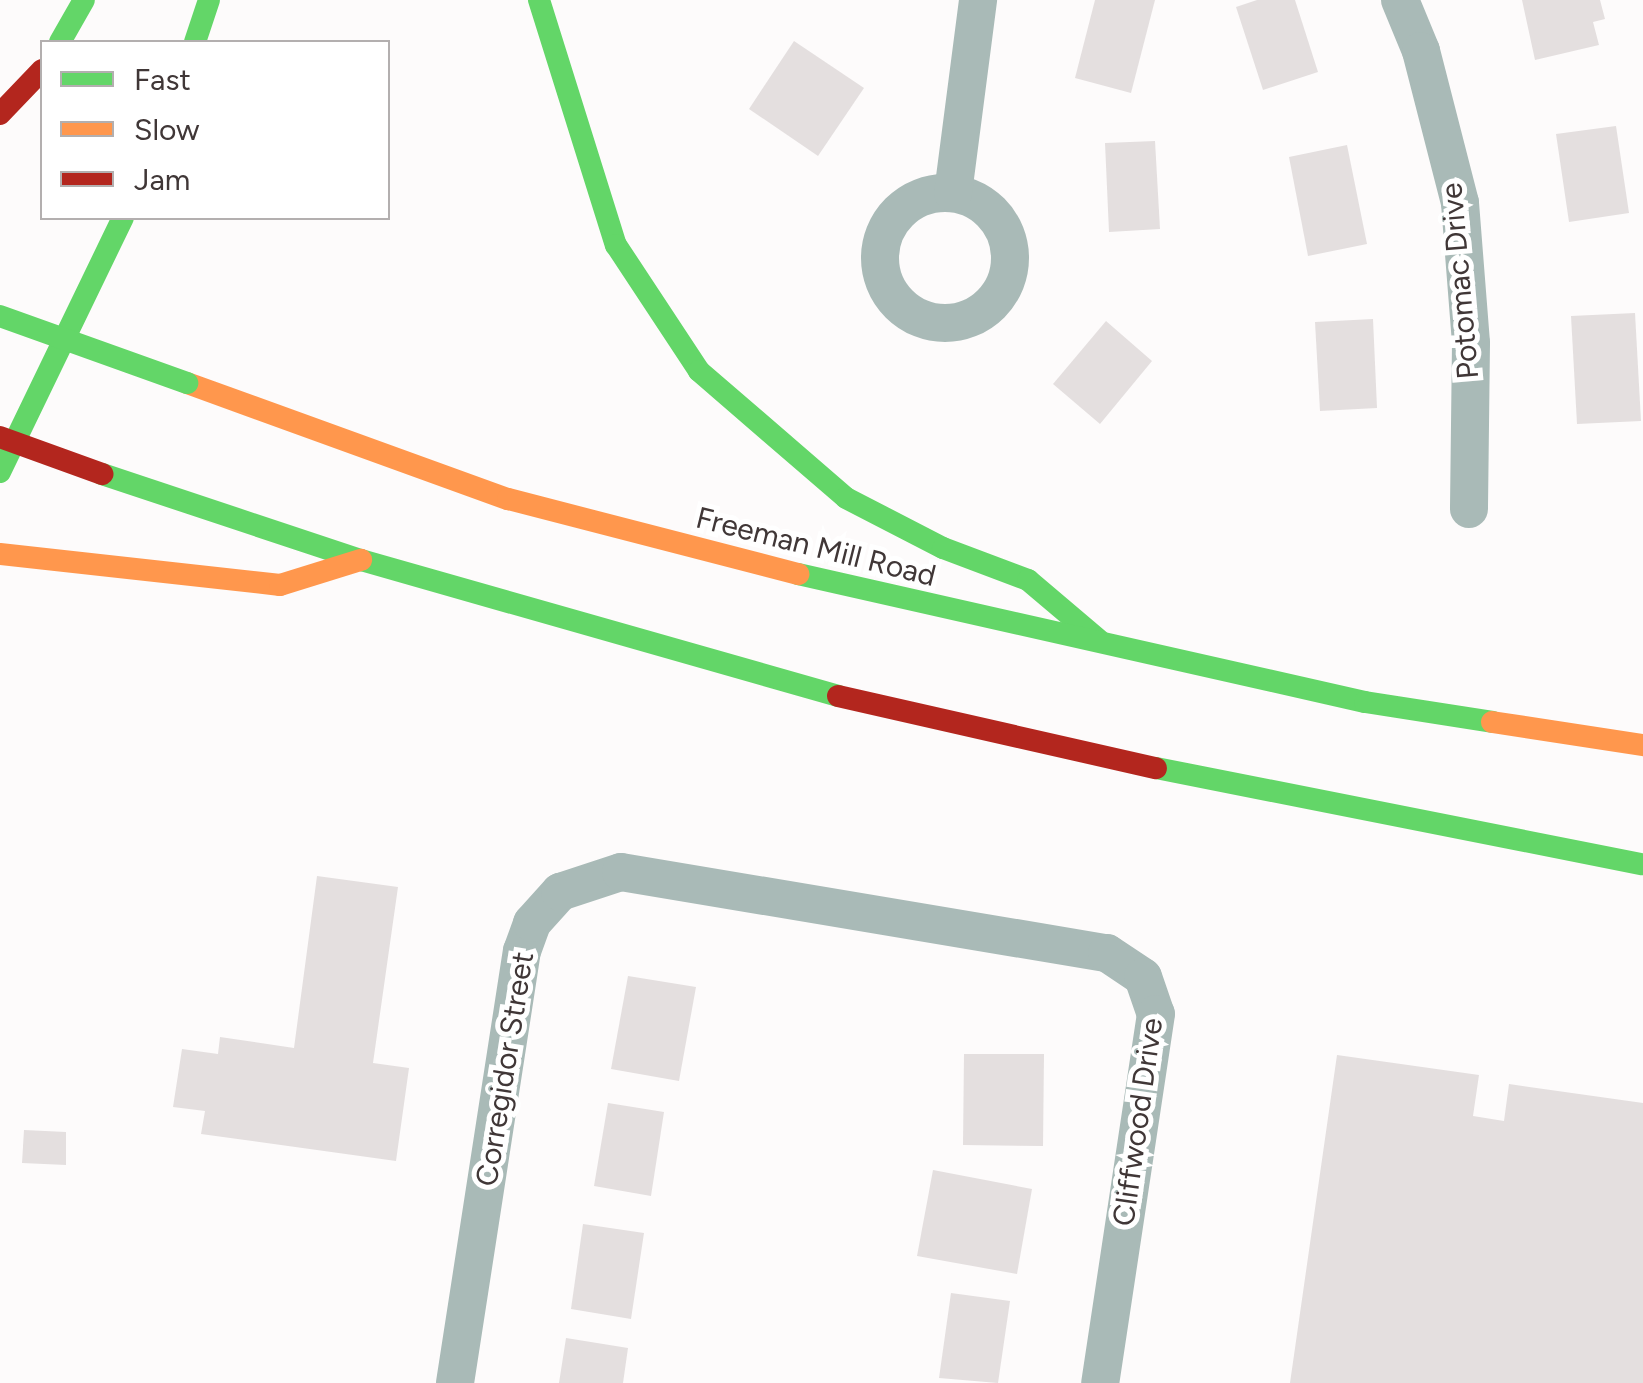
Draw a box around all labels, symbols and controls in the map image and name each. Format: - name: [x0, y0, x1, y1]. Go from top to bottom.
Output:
- legend: [40, 40, 390, 220]
- text: Fast: [134, 61, 191, 98]
- text: Slow: [134, 111, 200, 148]
- text: Jam: [134, 161, 190, 198]
- street label: Potomac Drive: [1433, 181, 1487, 381]
- street label: Freeman Mill Road: [692, 500, 940, 594]
- street label: Corregidor Street: [469, 949, 541, 1189]
- street label: Cliffwood Drive: [1106, 1016, 1170, 1228]

